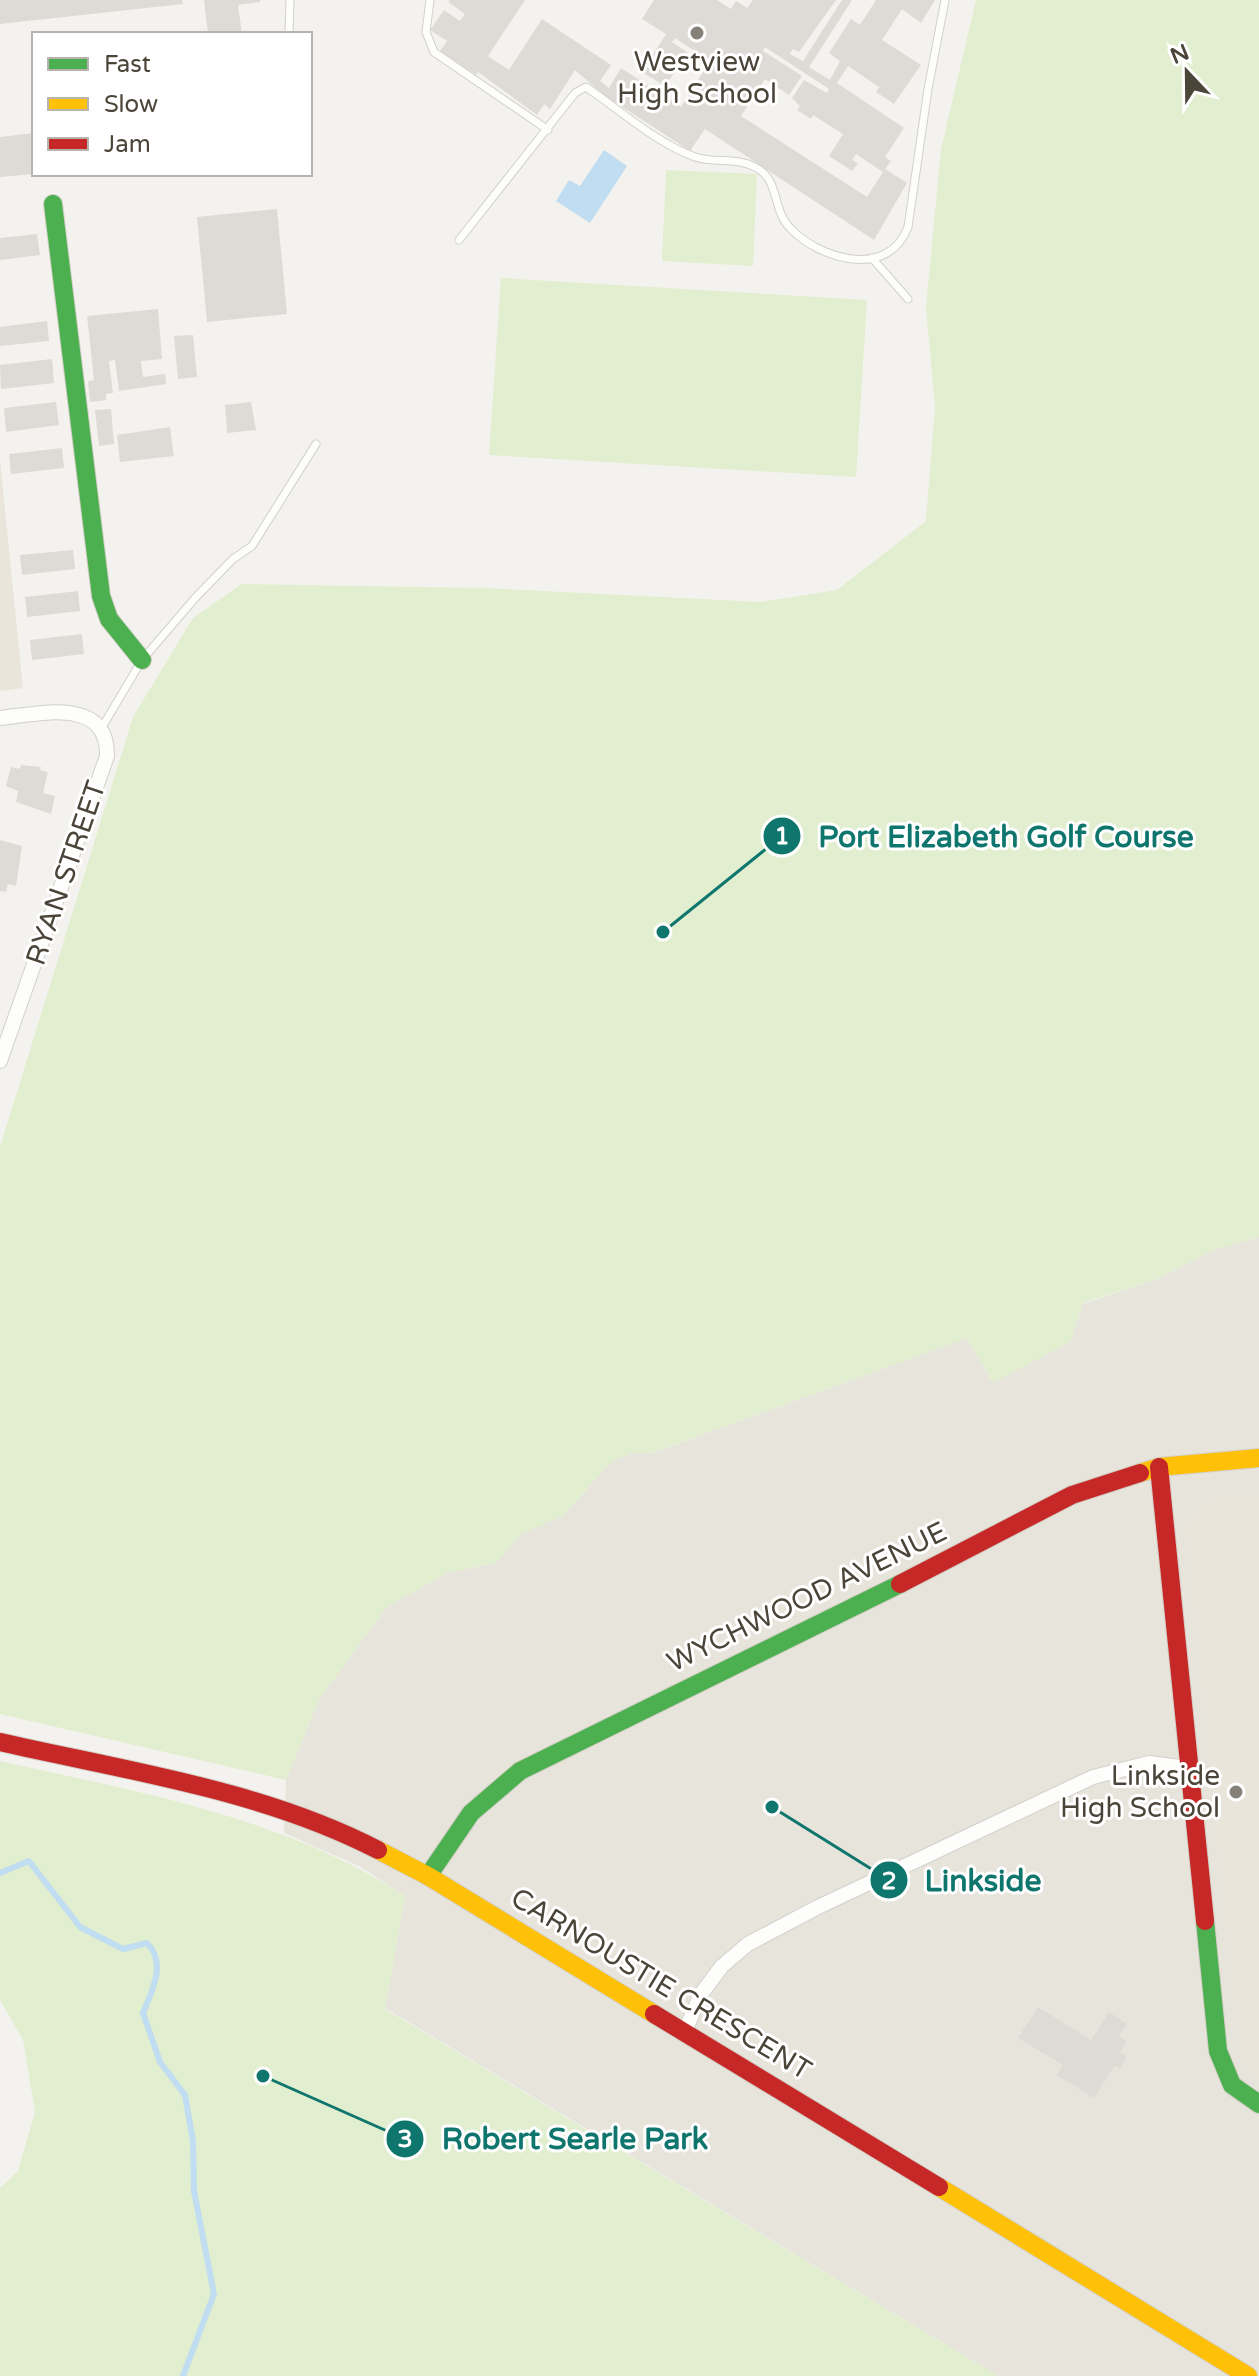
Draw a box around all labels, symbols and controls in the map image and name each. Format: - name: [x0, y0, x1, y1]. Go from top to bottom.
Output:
- marker: Westview High School: [688, 24, 706, 42]
- legend: [32, 32, 312, 176]
- north arrow: [1147, 32, 1227, 112]
- text: N: [1167, 39, 1193, 70]
- place label: Westview High School: [617, 45, 777, 111]
- text: Fast: [104, 50, 151, 79]
- text: Slow: [104, 90, 158, 119]
- text: Jam: [104, 130, 151, 159]
- street label: RYAN STREET: [19, 776, 113, 970]
- callout: Port Elizabeth Golf Course: [762, 809, 1210, 863]
- text: Port Elizabeth Golf Course: [818, 819, 1194, 856]
- text: 1: [774, 822, 790, 851]
- street label: WYCHWOOD AVENUE: [662, 1514, 952, 1680]
- place label: Linkside High School: [1060, 1759, 1220, 1825]
- marker: Linkside High School: [1227, 1783, 1245, 1801]
- callout: Linkside: [869, 1853, 1058, 1907]
- text: Linkside: [925, 1863, 1042, 1900]
- text: 2: [881, 1867, 897, 1896]
- street label: CARNOUSTIE CRESCENT: [505, 1881, 817, 2087]
- callout: Robert Searle Park: [385, 2112, 724, 2166]
- text: Robert Searle Park: [442, 2121, 708, 2158]
- text: 3: [397, 2125, 413, 2154]

